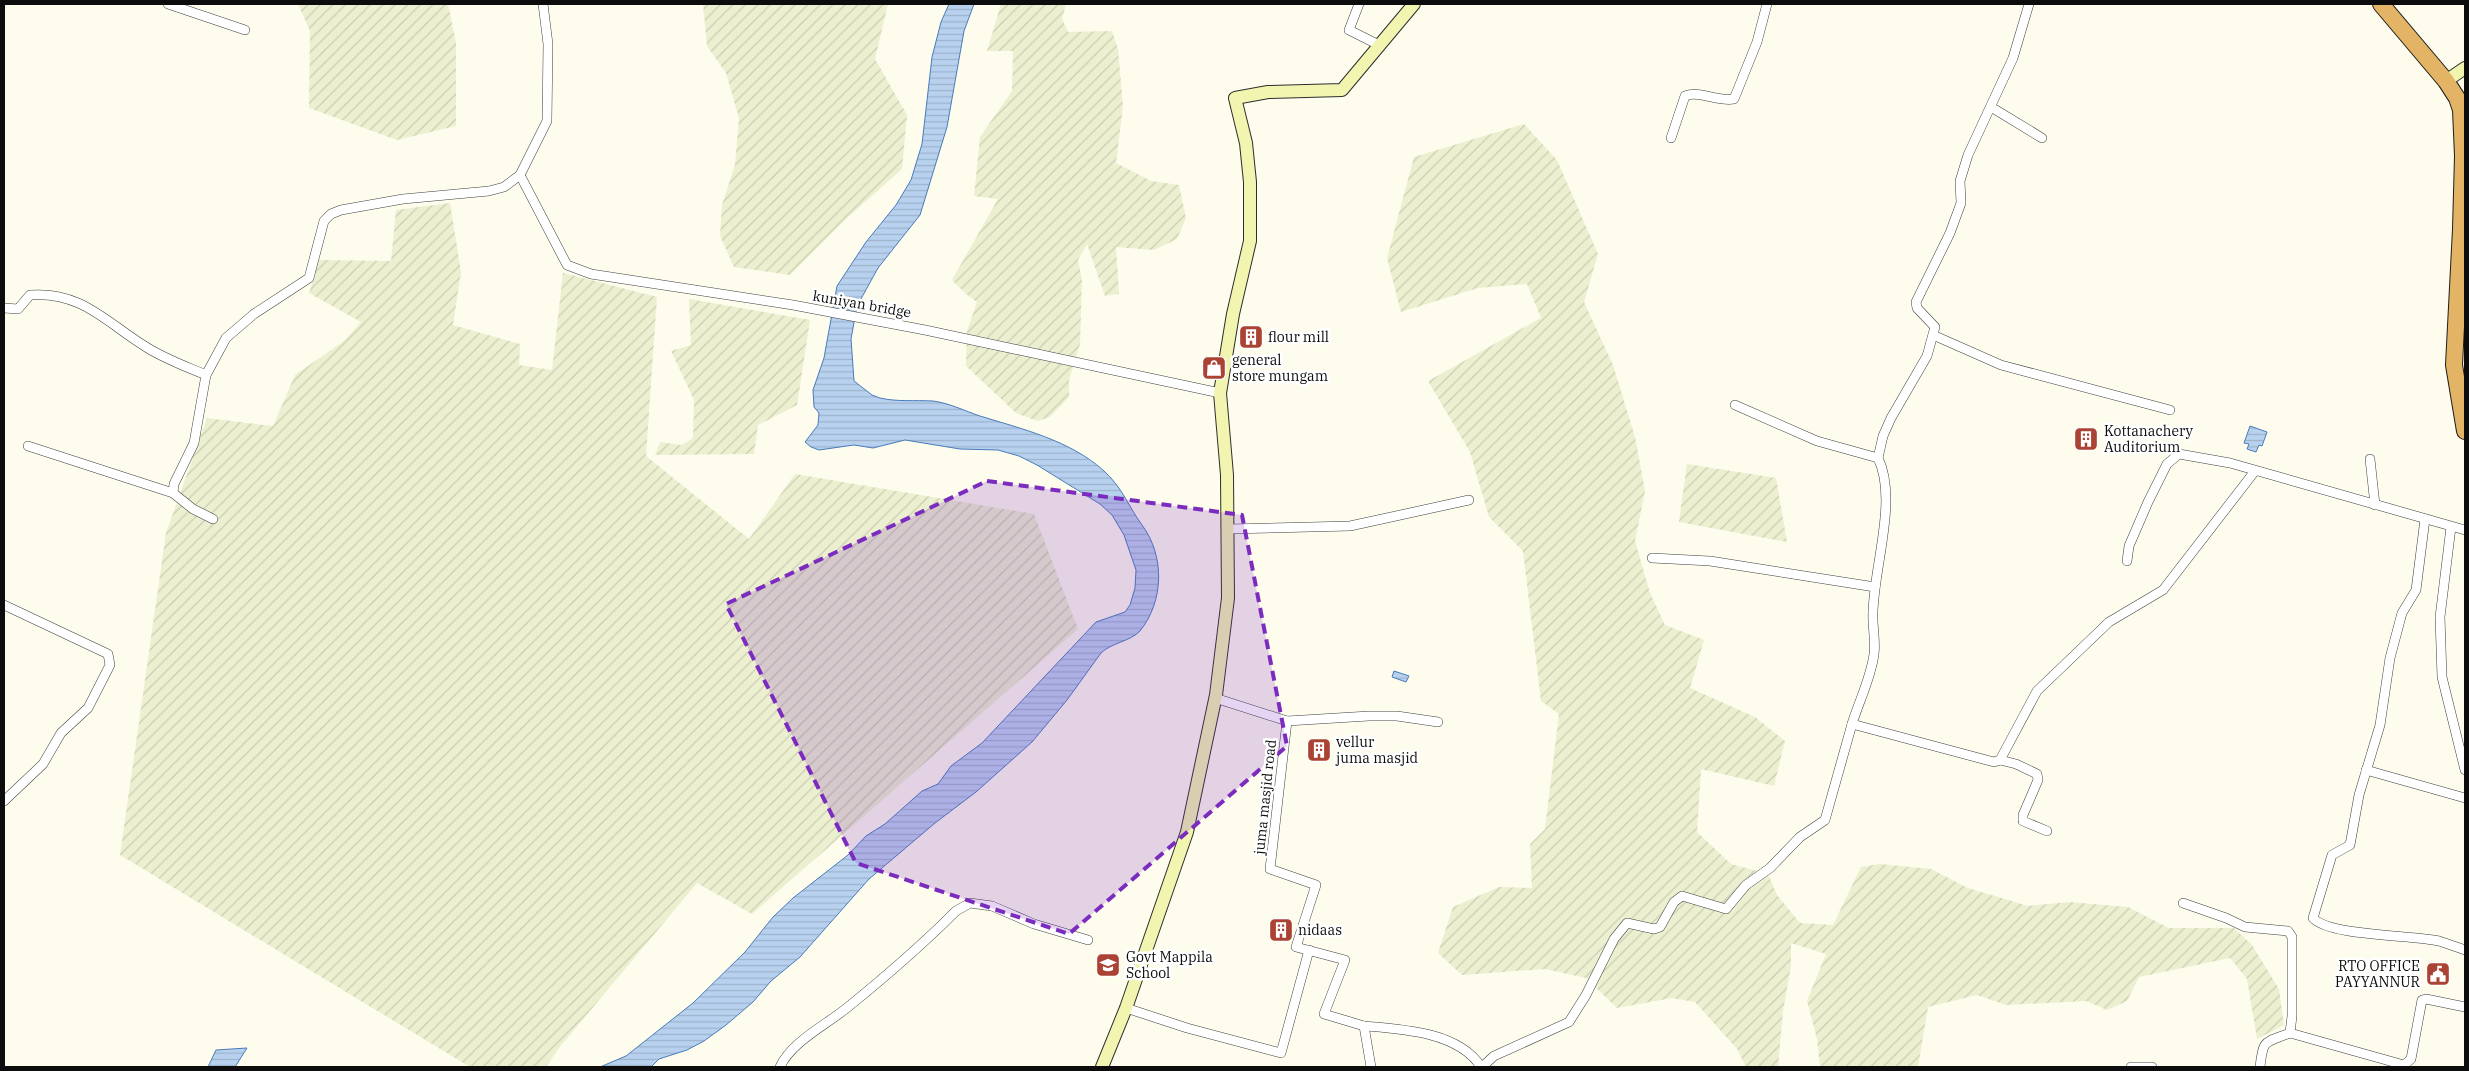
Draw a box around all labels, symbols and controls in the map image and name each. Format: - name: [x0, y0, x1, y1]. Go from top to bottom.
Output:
- street label: kuniyan bridge: [811, 286, 913, 322]
- building icon: flour mill: [1238, 324, 1264, 350]
- place label: flour mill: [1268, 328, 1329, 346]
- place label: general store mungam: [1232, 351, 1328, 385]
- shop icon: general store mungam: [1201, 355, 1227, 381]
- place label: Kottanachery Auditorium: [2104, 422, 2194, 456]
- building icon: Kottanachery Auditorium: [2073, 426, 2099, 452]
- place label: vellur juma masjid: [1335, 733, 1419, 767]
- building icon: vellur juma masjid: [1306, 737, 1332, 763]
- street label: juma masjid road: [1250, 738, 1280, 857]
- building icon: nidaas: [1268, 917, 1294, 943]
- place label: nidaas: [1298, 921, 1342, 939]
- place label: Govt Mappila School: [1126, 948, 1213, 982]
- school or university icon: Govt Mappila School: [1095, 952, 1121, 978]
- place label: RTO OFFICE PAYYANNUR: [2335, 957, 2421, 991]
- public building icon: RTO OFFICE PAYYANNUR: [2425, 961, 2451, 987]

